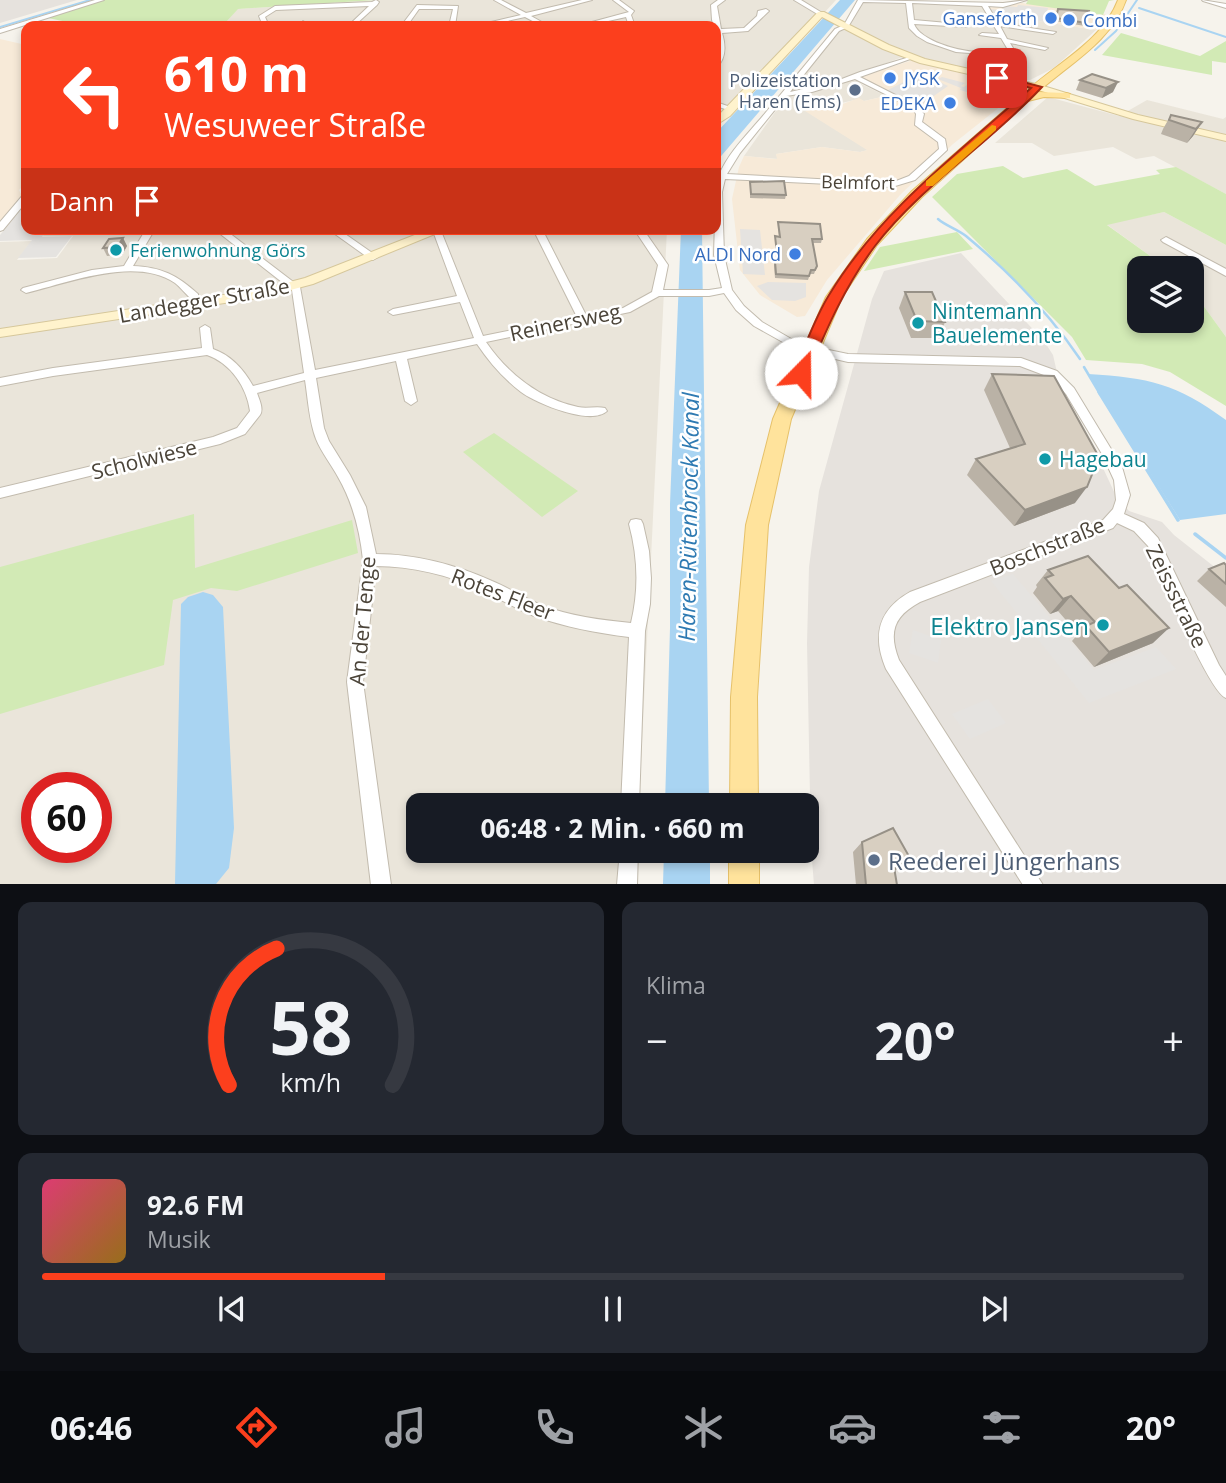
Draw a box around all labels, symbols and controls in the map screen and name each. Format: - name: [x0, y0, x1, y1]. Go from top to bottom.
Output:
- place label: Ganseforth: [942, 6, 1037, 30]
- place label: Combi: [1083, 8, 1137, 32]
- marker: Ganseforth: [1043, 10, 1059, 26]
- marker: Combi: [1061, 12, 1077, 28]
- text: 610 m: [164, 40, 309, 106]
- pin: [967, 48, 1027, 108]
- icon: left: [49, 49, 140, 140]
- icon: arrive: [978, 59, 1016, 97]
- place label: JYSK: [902, 66, 941, 90]
- place label: Polizeistation Haren (Ems): [729, 68, 841, 113]
- marker: JYSK: [882, 70, 898, 86]
- marker: Polizeistation Haren (Ems): [847, 82, 863, 98]
- place label: EDEKA: [881, 91, 937, 115]
- marker: EDEKA: [942, 95, 958, 111]
- text: Wesuweer Straße: [164, 103, 426, 146]
- street label: Belmfort: [821, 169, 895, 195]
- icon: arrive: [128, 182, 166, 220]
- text: Dann: [49, 183, 114, 219]
- place label: Ferienwohnung Görs: [130, 238, 306, 262]
- marker: Ferienwohnung Görs: [108, 242, 124, 258]
- place label: ALDI Nord: [695, 242, 781, 266]
- marker: ALDI Nord: [787, 246, 803, 262]
- map controls: [1127, 256, 1204, 333]
- button: layers: [1127, 256, 1204, 333]
- street label: Landegger Straße: [116, 271, 292, 329]
- street label: Reinersweg: [507, 297, 623, 347]
- place label: Nintemann Bauelemente: [932, 297, 1062, 349]
- marker: Nintemann Bauelemente: [910, 315, 926, 331]
- position arrow: [764, 336, 838, 410]
- water label: Haren-Rütenbrock Kanal: [670, 391, 706, 642]
- street label: Scholwiese: [88, 432, 200, 486]
- place label: Hagebau: [1059, 445, 1147, 473]
- marker: Hagebau: [1037, 451, 1053, 467]
- street label: Boschstraße: [985, 510, 1109, 582]
- street label: Zeissstraße: [1140, 540, 1214, 652]
- street label: An der Tenge: [342, 555, 382, 687]
- street label: Rotes Fleer: [447, 561, 559, 627]
- place label: Elektro Jansen: [930, 609, 1089, 642]
- marker: Elektro Jansen: [1095, 617, 1111, 633]
- speed limit sign: 60: [21, 772, 112, 863]
- text: 06:48 · 2 Min. · 660 m: [480, 810, 745, 846]
- place label: Reederei Jüngerhans: [888, 844, 1120, 877]
- marker: Reederei Jüngerhans: [866, 852, 882, 868]
- text: Klima: [646, 969, 706, 1001]
- text: 58: [269, 977, 353, 1076]
- text: 20°: [874, 1004, 956, 1075]
- text: −: [646, 1014, 668, 1066]
- text: +: [1162, 1014, 1184, 1066]
- text: km/h: [281, 1064, 341, 1098]
- text: 92.6 FM: [147, 1187, 245, 1223]
- text: Musik: [147, 1223, 211, 1255]
- icon: previous: [213, 1290, 251, 1328]
- icon: pause: [594, 1290, 632, 1328]
- icon: next: [975, 1290, 1013, 1328]
- icon: directions: [232, 1403, 281, 1452]
- icon: music: [381, 1403, 430, 1452]
- icon: phone: [530, 1403, 579, 1452]
- icon: climate: [679, 1403, 728, 1452]
- icon: car: [828, 1403, 877, 1452]
- icon: filters: [977, 1403, 1026, 1452]
- text: 06:46: [50, 1406, 132, 1449]
- text: 20°: [1126, 1406, 1176, 1449]

